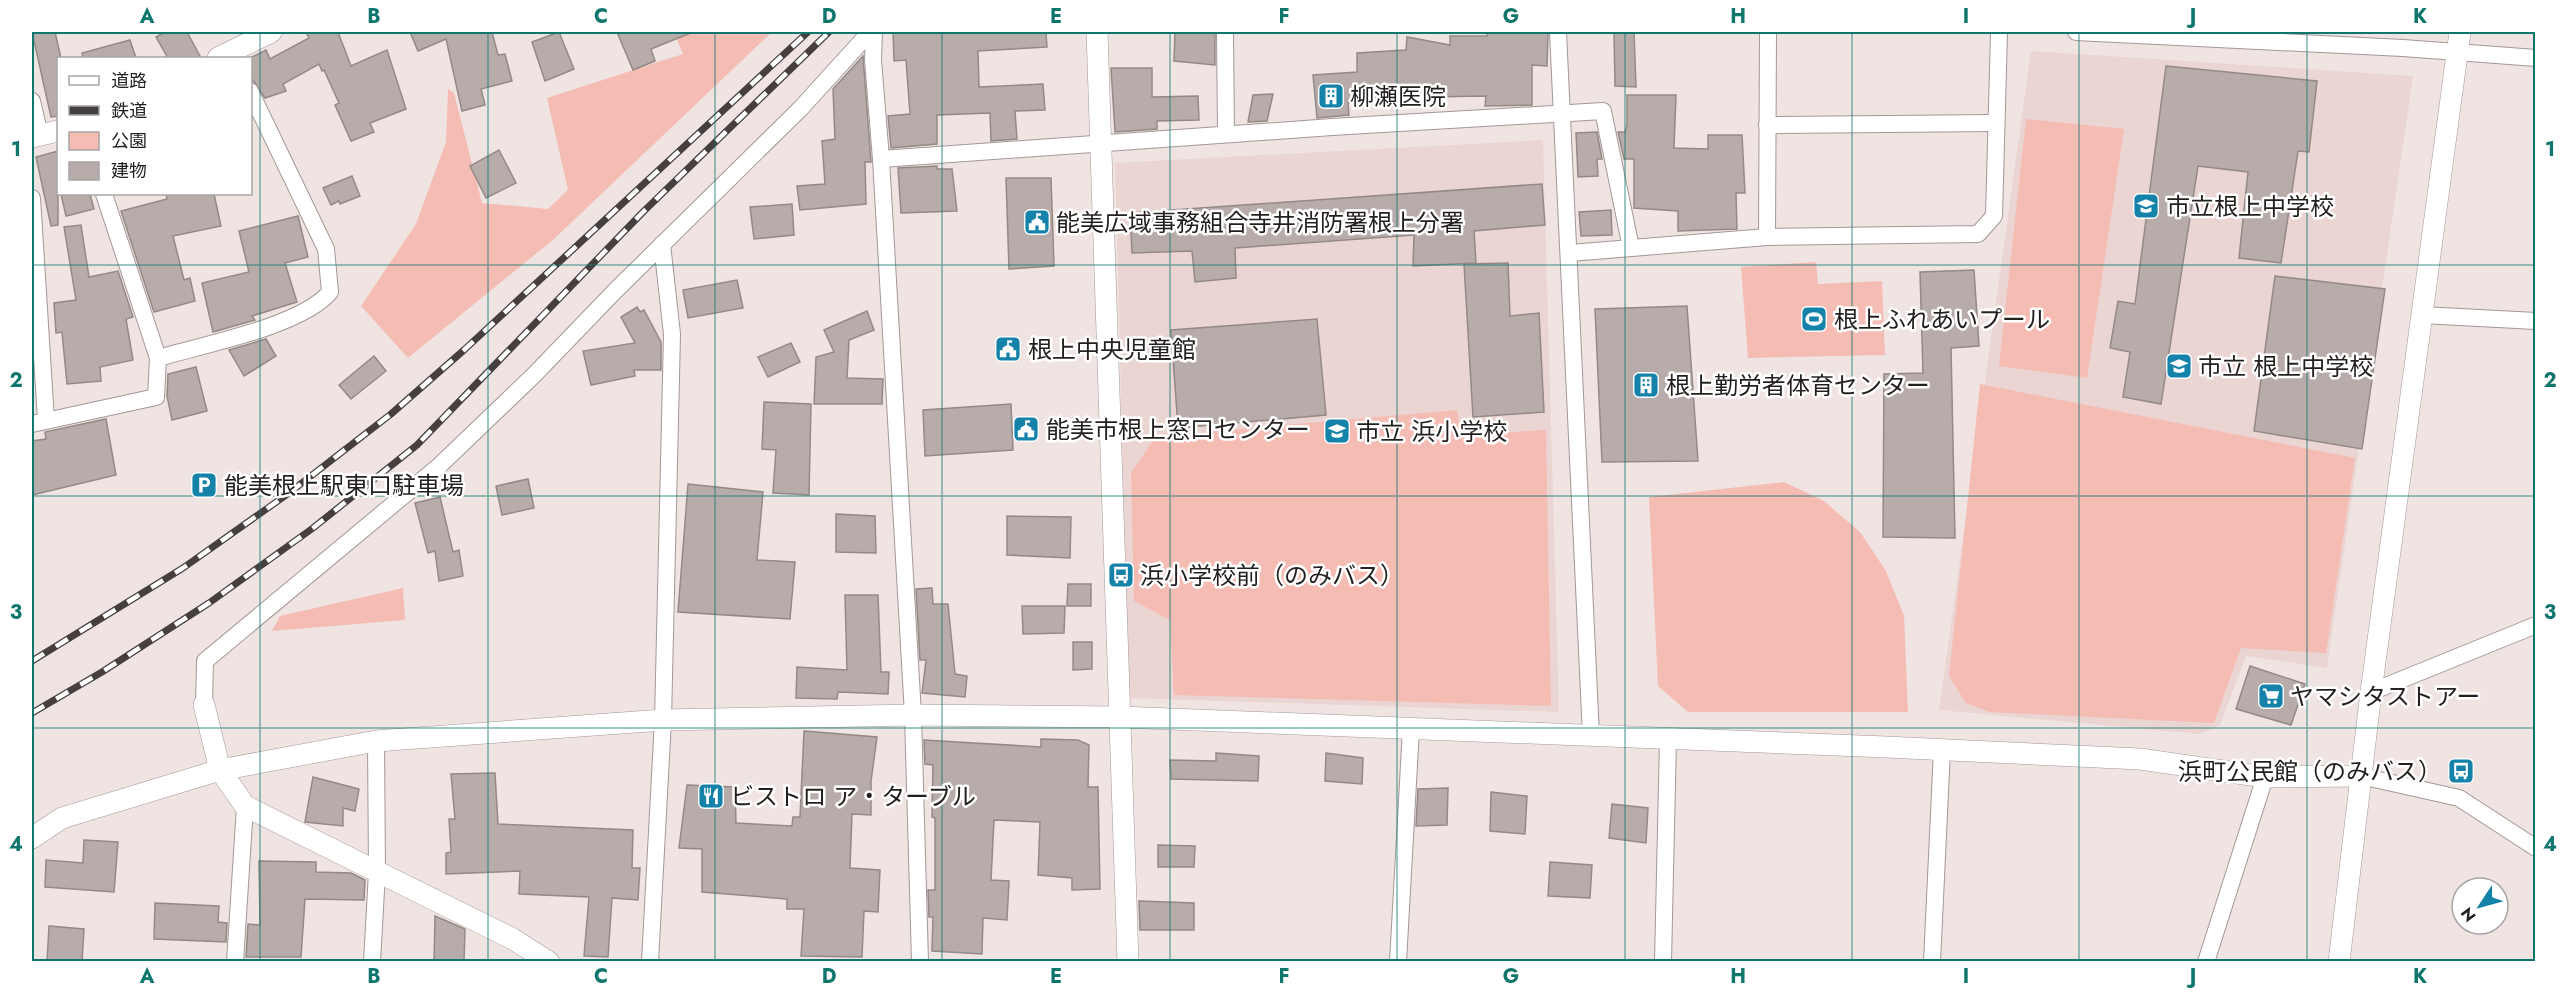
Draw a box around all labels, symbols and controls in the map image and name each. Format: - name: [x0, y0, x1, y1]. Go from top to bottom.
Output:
- text: A: [139, 2, 155, 31]
- text: B: [367, 2, 381, 31]
- text: C: [594, 2, 608, 31]
- text: D: [822, 2, 836, 31]
- text: E: [1050, 2, 1062, 31]
- text: F: [1278, 2, 1290, 31]
- text: G: [1503, 2, 1519, 31]
- text: H: [1730, 2, 1746, 31]
- text: I: [1963, 2, 1969, 31]
- text: J: [2186, 2, 2196, 31]
- text: K: [2413, 2, 2427, 31]
- legend: [57, 57, 252, 195]
- text: 道路: [111, 68, 147, 94]
- place label: 柳瀬医院: [1350, 79, 1446, 114]
- building icon: 柳瀬医院: [1316, 81, 1346, 111]
- text: 鉄道: [111, 98, 147, 124]
- text: 公園: [111, 128, 147, 154]
- text: 1: [11, 135, 21, 164]
- text: 1: [2545, 135, 2555, 164]
- text: 建物: [111, 158, 147, 184]
- place label: 市立根上中学校: [2166, 189, 2334, 224]
- school or university icon: 市立根上中学校: [2131, 191, 2161, 221]
- place label: 能美広域事務組合寺井消防署根上分署: [1056, 205, 1464, 240]
- public building icon: 能美広域事務組合寺井消防署根上分署: [1022, 207, 1052, 237]
- place label: 根上ふれあいプール: [1834, 302, 2050, 337]
- sports icon: 根上ふれあいプール: [1799, 304, 1829, 334]
- place label: 根上中央児童館: [1028, 332, 1196, 367]
- public building icon: 根上中央児童館: [993, 334, 1023, 364]
- place label: 市立 根上中学校: [2198, 349, 2373, 384]
- school or university icon: 市立 根上中学校: [2164, 351, 2194, 381]
- text: 2: [9, 366, 23, 395]
- text: 2: [2543, 366, 2557, 395]
- place label: 根上勤労者体育センター: [1666, 368, 1930, 403]
- building icon: 根上勤労者体育センター: [1631, 370, 1661, 400]
- place label: 能美市根上窓口センター: [1046, 412, 1310, 447]
- public building icon: 能美市根上窓口センター: [1011, 414, 1041, 444]
- place label: 市立 浜小学校: [1356, 414, 1507, 449]
- school or university icon: 市立 浜小学校: [1322, 416, 1352, 446]
- place label: 能美根上駅東口駐車場: [224, 468, 464, 503]
- parking icon: 能美根上駅東口駐車場: [189, 470, 219, 500]
- place label: 浜小学校前（のみバス）: [1140, 558, 1404, 593]
- bus stop icon: 浜小学校前（のみバス）: [1106, 560, 1136, 590]
- text: 3: [10, 598, 22, 627]
- text: 3: [2544, 598, 2556, 627]
- place label: ヤマシタストアー: [2290, 679, 2481, 714]
- supermarket icon: ヤマシタストアー: [2256, 681, 2286, 711]
- place label: 浜町公民館（のみバス）: [2178, 754, 2442, 789]
- bus stop icon: 浜町公民館（のみバス）: [2446, 756, 2476, 786]
- place label: ビストロ ア・ターブル: [730, 779, 976, 814]
- restaurant icon: ビストロ ア・ターブル: [696, 781, 726, 811]
- text: 4: [9, 830, 23, 859]
- text: 4: [2543, 830, 2557, 859]
- north arrow: [2450, 876, 2510, 936]
- text: N: [2455, 903, 2481, 926]
- text: A: [139, 962, 155, 991]
- text: B: [367, 962, 381, 991]
- text: C: [594, 962, 608, 991]
- text: D: [822, 962, 836, 991]
- text: E: [1050, 962, 1062, 991]
- text: F: [1278, 962, 1290, 991]
- text: G: [1503, 962, 1519, 991]
- text: H: [1730, 962, 1746, 991]
- text: I: [1963, 962, 1969, 991]
- text: J: [2186, 962, 2196, 991]
- text: K: [2413, 962, 2427, 991]

